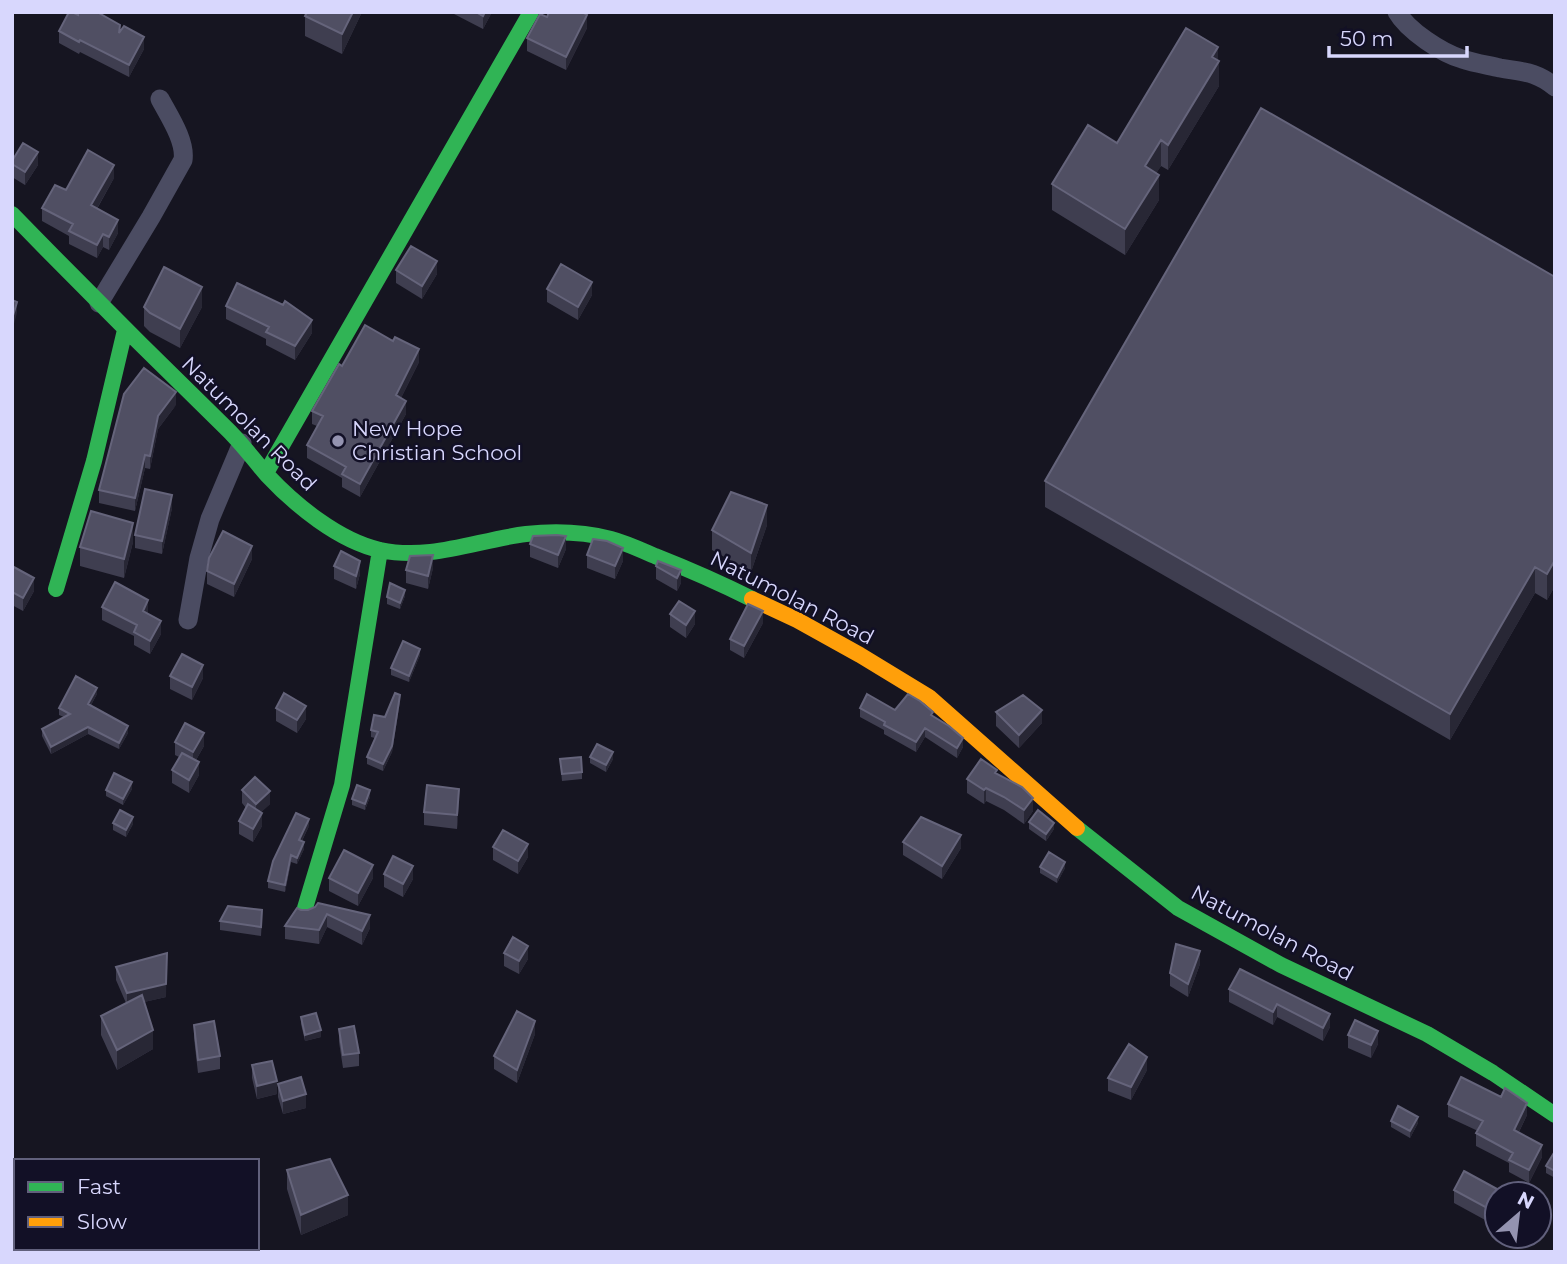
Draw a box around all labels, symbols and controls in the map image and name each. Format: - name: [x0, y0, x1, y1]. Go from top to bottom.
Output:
- scale bar: [1329, 14, 1467, 58]
- text: 50 m: [1340, 26, 1394, 51]
- street label: Natumolan Road: [177, 351, 322, 496]
- place label: New Hope Christian School: [352, 416, 522, 465]
- marker: New Hope Christian School: [330, 433, 346, 449]
- street label: Natumolan Road: [706, 546, 878, 650]
- street label: Natumolan Road: [1187, 879, 1358, 986]
- legend: [14, 1159, 259, 1250]
- text: Fast: [77, 1174, 121, 1199]
- north arrow: [1483, 1180, 1553, 1250]
- text: N: [1514, 1187, 1538, 1214]
- text: Slow: [77, 1209, 127, 1234]

